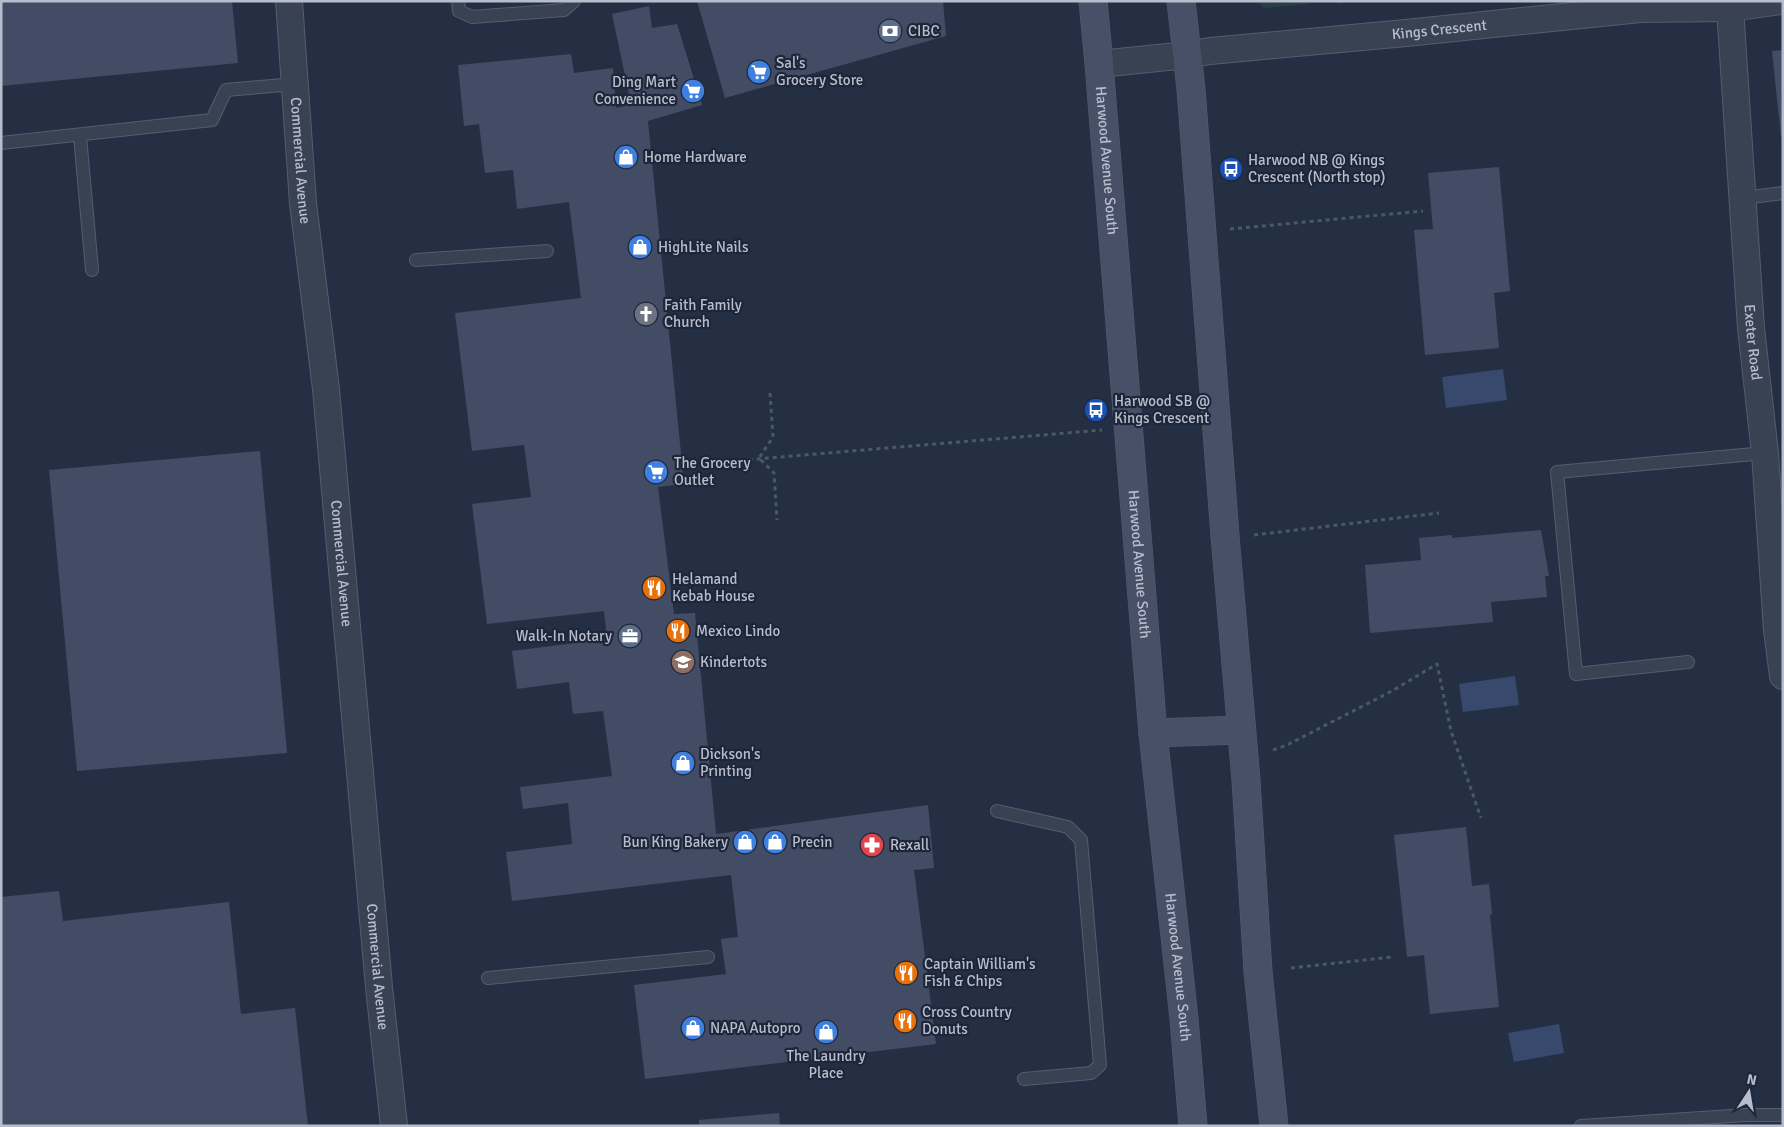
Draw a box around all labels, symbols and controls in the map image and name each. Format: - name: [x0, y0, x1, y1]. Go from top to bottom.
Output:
- street label: Kings Crescent: [1391, 16, 1488, 43]
- bank icon: CIBC: [877, 18, 903, 44]
- place label: CIBC: [908, 22, 940, 40]
- place label: Sal's Grocery Store: [776, 54, 863, 89]
- supermarket icon: Sal's Grocery Store: [746, 59, 772, 85]
- place label: Ding Mart Convenience: [595, 73, 676, 108]
- supermarket icon: Ding Mart Convenience: [680, 78, 706, 104]
- street label: Harwood Avenue South: [1092, 85, 1122, 235]
- street label: Commercial Avenue: [287, 97, 315, 225]
- shop icon: Home Hardware: [613, 144, 639, 170]
- place label: Home Hardware: [644, 148, 747, 166]
- place label: Harwood NB @ Kings Crescent (North stop): [1248, 151, 1386, 186]
- bus stop icon: Harwood NB @ Kings Crescent (North stop): [1218, 156, 1244, 182]
- shop icon: HighLite Nails: [627, 234, 653, 260]
- place label: HighLite Nails: [658, 238, 749, 256]
- place label: Faith Family Church: [664, 296, 742, 331]
- church icon: Faith Family Church: [633, 301, 659, 327]
- street label: Exeter Road: [1740, 304, 1766, 381]
- place label: Harwood SB @ Kings Crescent: [1114, 392, 1210, 427]
- bus stop icon: Harwood SB @ Kings Crescent: [1083, 397, 1109, 423]
- place label: The Grocery Outlet: [674, 454, 750, 489]
- supermarket icon: The Grocery Outlet: [643, 459, 669, 485]
- street label: Harwood Avenue South: [1124, 489, 1154, 639]
- street label: Commercial Avenue: [327, 499, 356, 627]
- place label: Helamand Kebab House: [672, 570, 755, 605]
- restaurant icon: Helamand Kebab House: [641, 575, 667, 601]
- restaurant icon: Mexico Lindo: [665, 618, 691, 644]
- place label: Mexico Lindo: [696, 622, 780, 640]
- office icon: Walk-In Notary: [617, 623, 643, 649]
- place label: Walk-In Notary: [516, 627, 612, 645]
- school or university icon: Kindertots: [670, 649, 696, 675]
- place label: Kindertots: [700, 653, 768, 671]
- place label: Dickson's Printing: [700, 745, 761, 780]
- shop icon: Dickson's Printing: [670, 750, 696, 776]
- shop icon: Bun King Bakery: [732, 829, 758, 855]
- shop icon: Precin: [762, 829, 788, 855]
- pharmacy icon: Rexall: [859, 832, 885, 858]
- place label: Bun King Bakery: [623, 833, 728, 851]
- place label: Precin: [792, 833, 833, 851]
- place label: Rexall: [890, 836, 929, 854]
- street label: Harwood Avenue South: [1161, 892, 1195, 1042]
- street label: Commercial Avenue: [363, 903, 393, 1031]
- place label: Captain William's Fish & Chips: [924, 955, 1036, 990]
- restaurant icon: Captain William's Fish & Chips: [893, 960, 919, 986]
- place label: Cross Country Donuts: [922, 1003, 1012, 1038]
- restaurant icon: Cross Country Donuts: [892, 1008, 918, 1034]
- shop icon: NAPA Autopro: [680, 1015, 706, 1041]
- place label: NAPA Autopro: [710, 1019, 801, 1037]
- shop icon: The Laundry Place: [813, 1019, 839, 1045]
- place label: The Laundry Place: [787, 1047, 865, 1082]
- north arrow: [1724, 1067, 1774, 1117]
- text: N: [1745, 1070, 1758, 1089]

